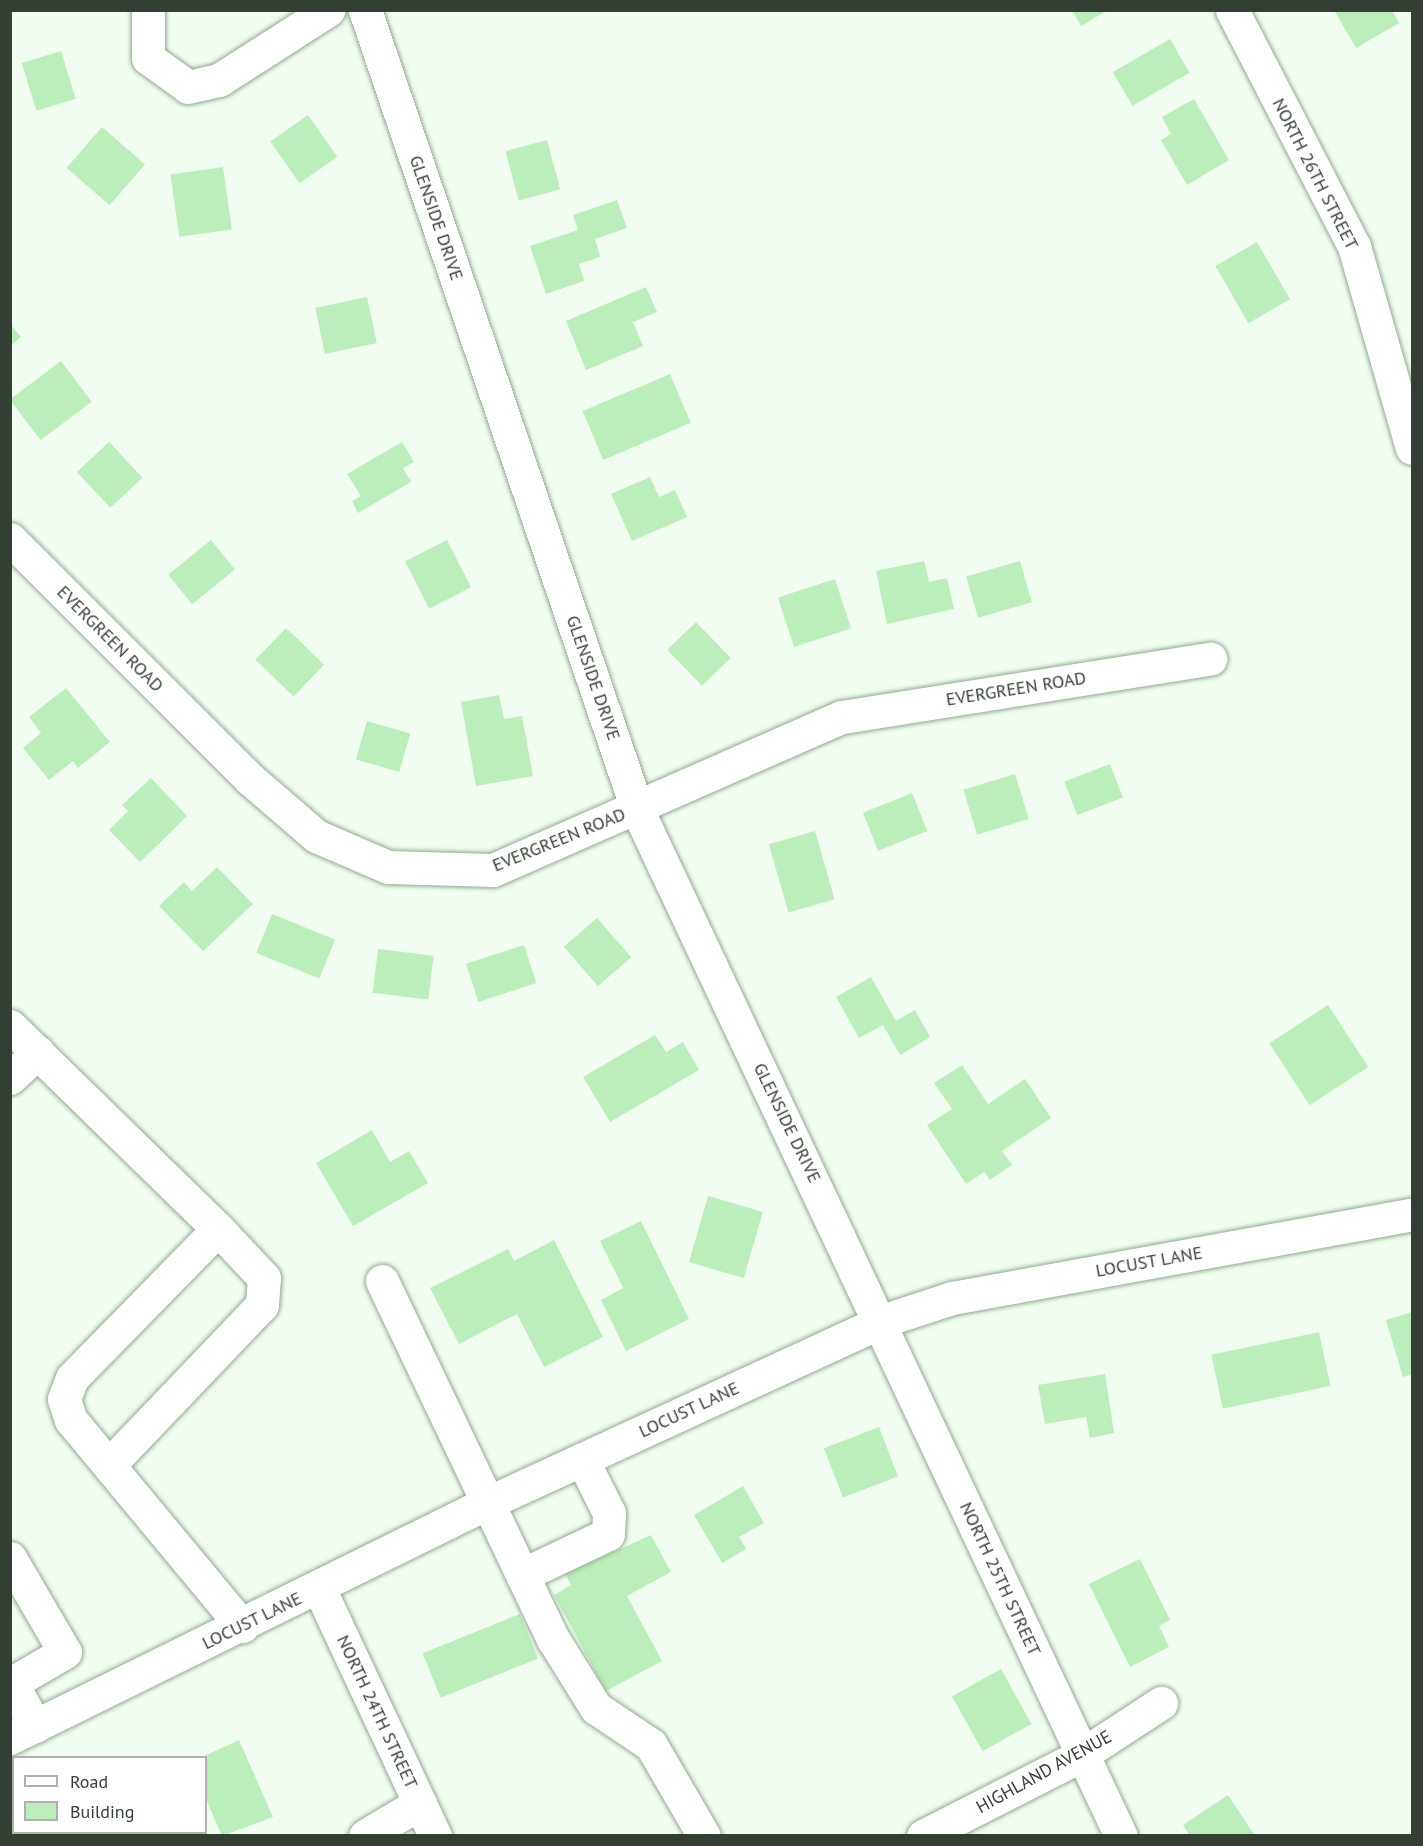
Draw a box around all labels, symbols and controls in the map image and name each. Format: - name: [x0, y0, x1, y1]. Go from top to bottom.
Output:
- street label: NORTH 26TH STREET: [1267, 95, 1363, 253]
- street label: GLENSIDE DRIVE: [405, 153, 467, 283]
- street label: EVERGREEN ROAD: [52, 581, 168, 697]
- street label: GLENSIDE DRIVE: [562, 613, 624, 743]
- street label: EVERGREEN ROAD: [944, 667, 1088, 711]
- street label: EVERGREEN ROAD: [489, 803, 629, 877]
- street label: GLENSIDE DRIVE: [749, 1060, 825, 1186]
- street label: LOCUST LANE: [1094, 1242, 1204, 1282]
- street label: LOCUST LANE: [635, 1377, 743, 1443]
- street label: NORTH 25TH STREET: [955, 1499, 1045, 1659]
- street label: LOCUST LANE: [199, 1588, 305, 1654]
- street label: NORTH 24TH STREET: [332, 1632, 422, 1792]
- street label: HIGHLAND AVENUE: [972, 1726, 1116, 1818]
- legend: [12, 1756, 207, 1834]
- text: Road: [70, 1770, 108, 1793]
- text: Building: [70, 1800, 134, 1823]

